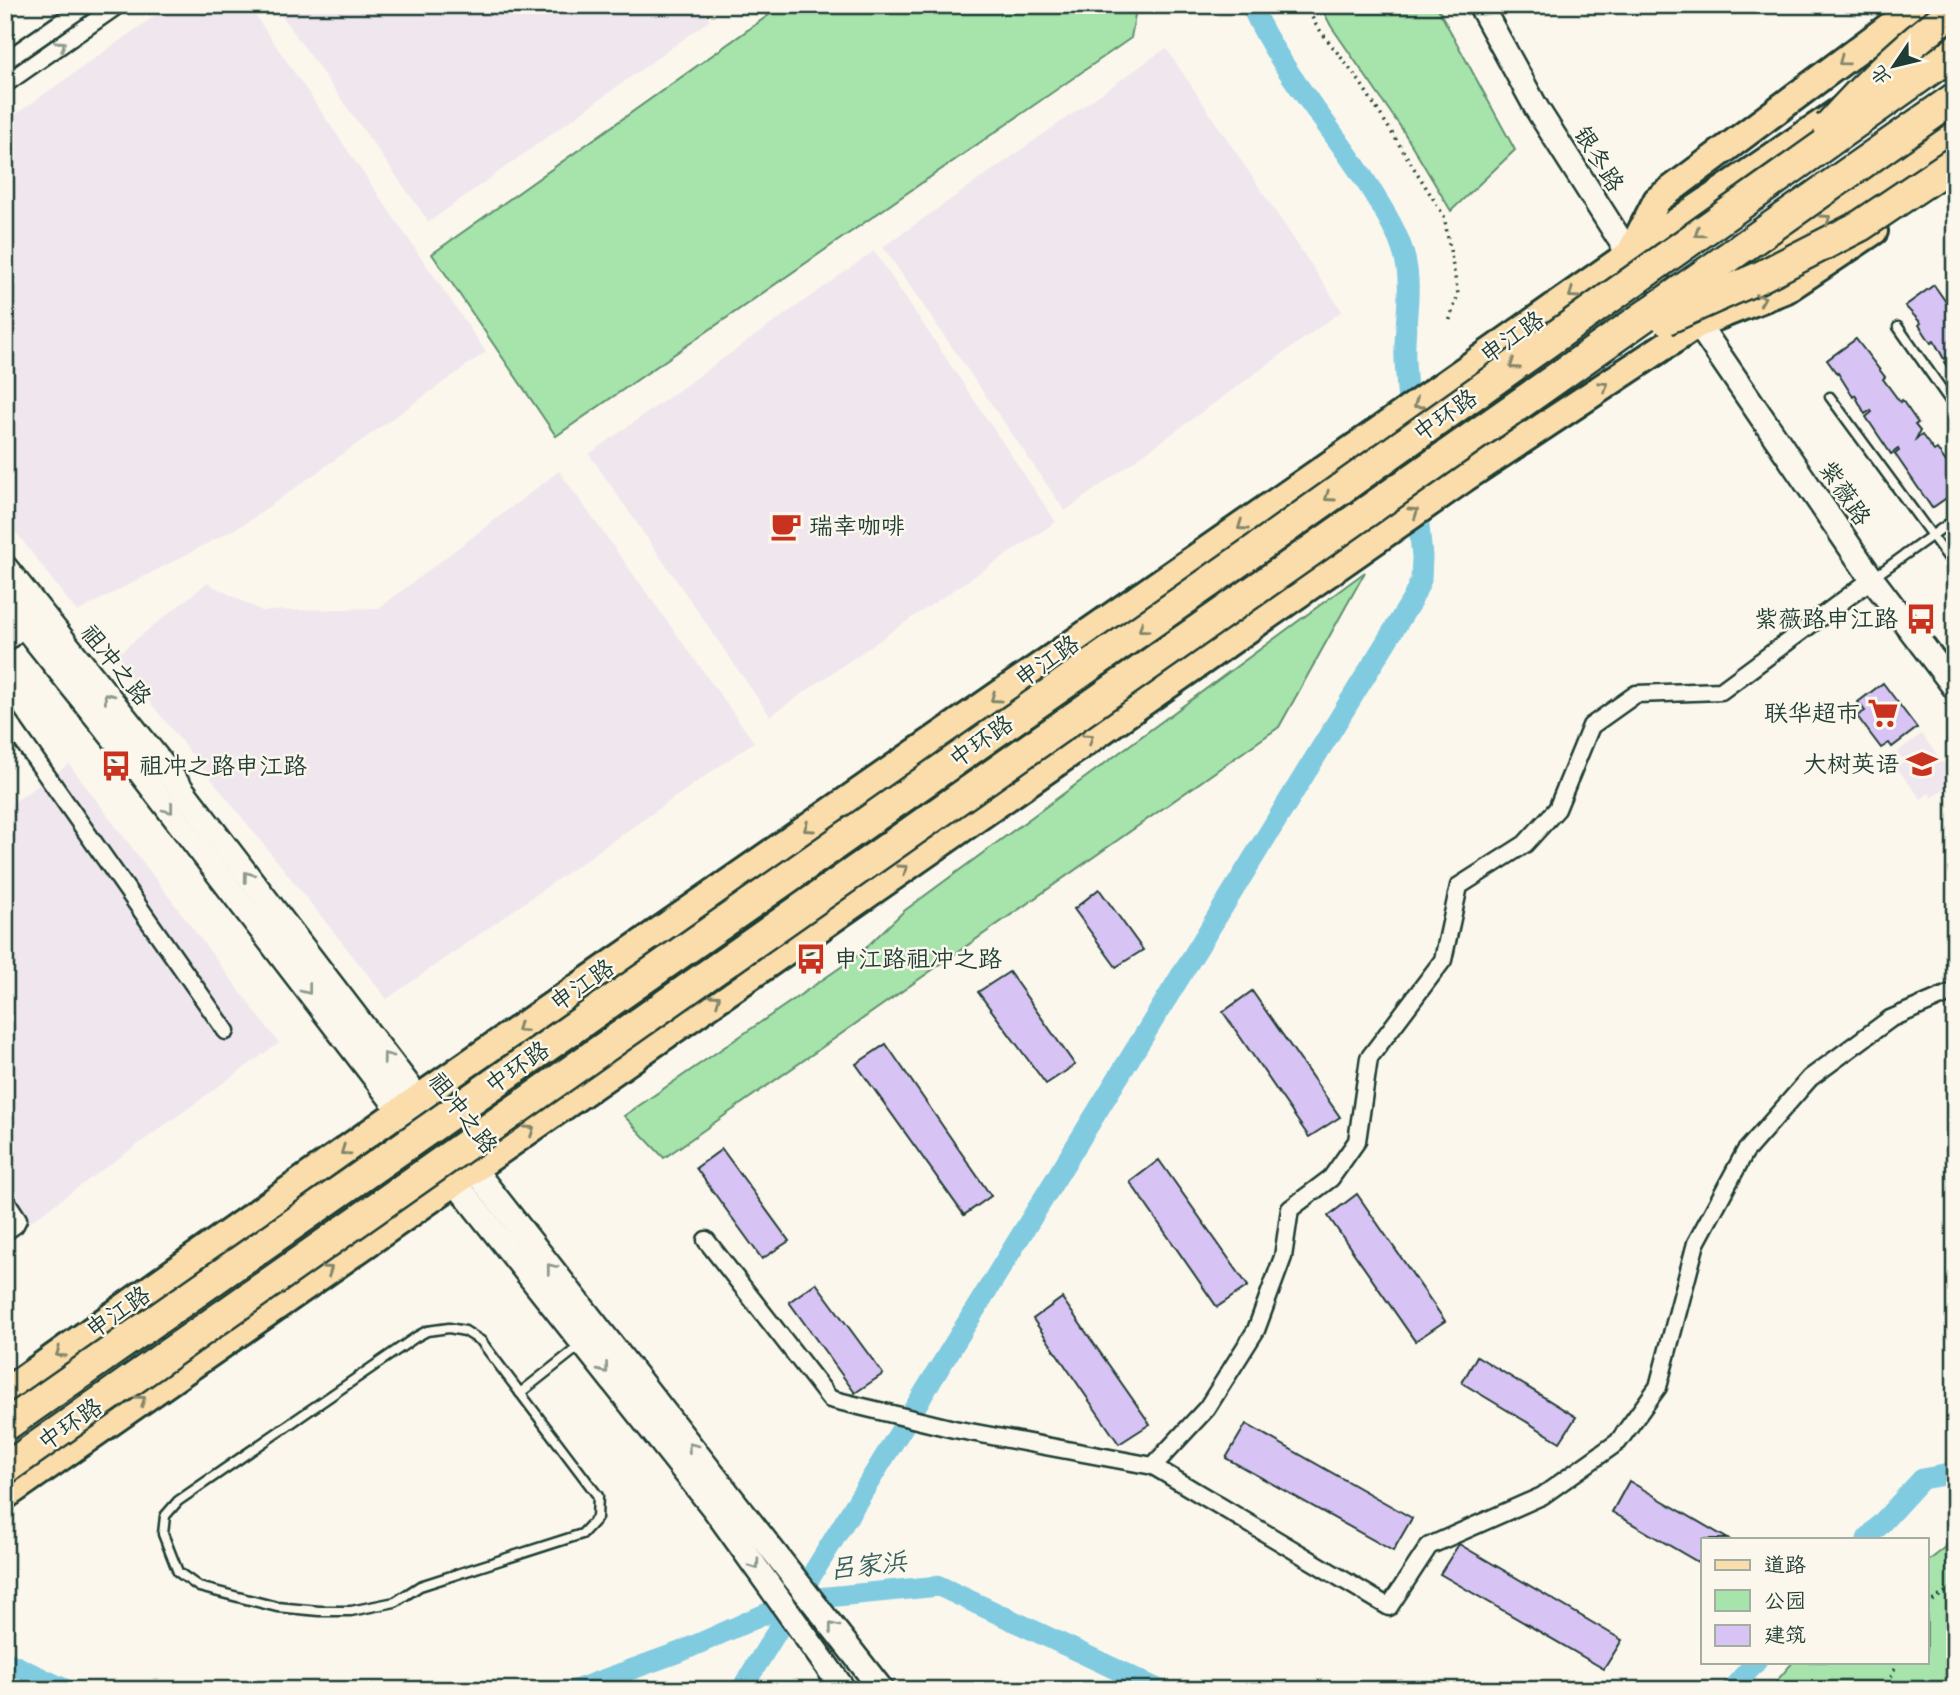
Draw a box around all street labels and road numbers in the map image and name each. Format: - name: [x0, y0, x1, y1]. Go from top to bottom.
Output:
- street label: 银冬路: [1565, 122, 1629, 199]
- street label: 申江路: [1475, 306, 1552, 372]
- street label: 中环路: [1408, 384, 1485, 450]
- street label: 紫薇路: [1810, 456, 1876, 533]
- street label: 祖冲之路: [72, 620, 156, 714]
- street label: 申江路: [1010, 630, 1087, 696]
- street label: 中环路: [944, 710, 1021, 776]
- street label: 申江路: [545, 954, 622, 1020]
- street label: 中环路: [480, 1036, 557, 1102]
- street label: 祖冲之路: [419, 1067, 503, 1162]
- street label: 申江路: [81, 1281, 158, 1347]
- street label: 中环路: [33, 1393, 110, 1459]

